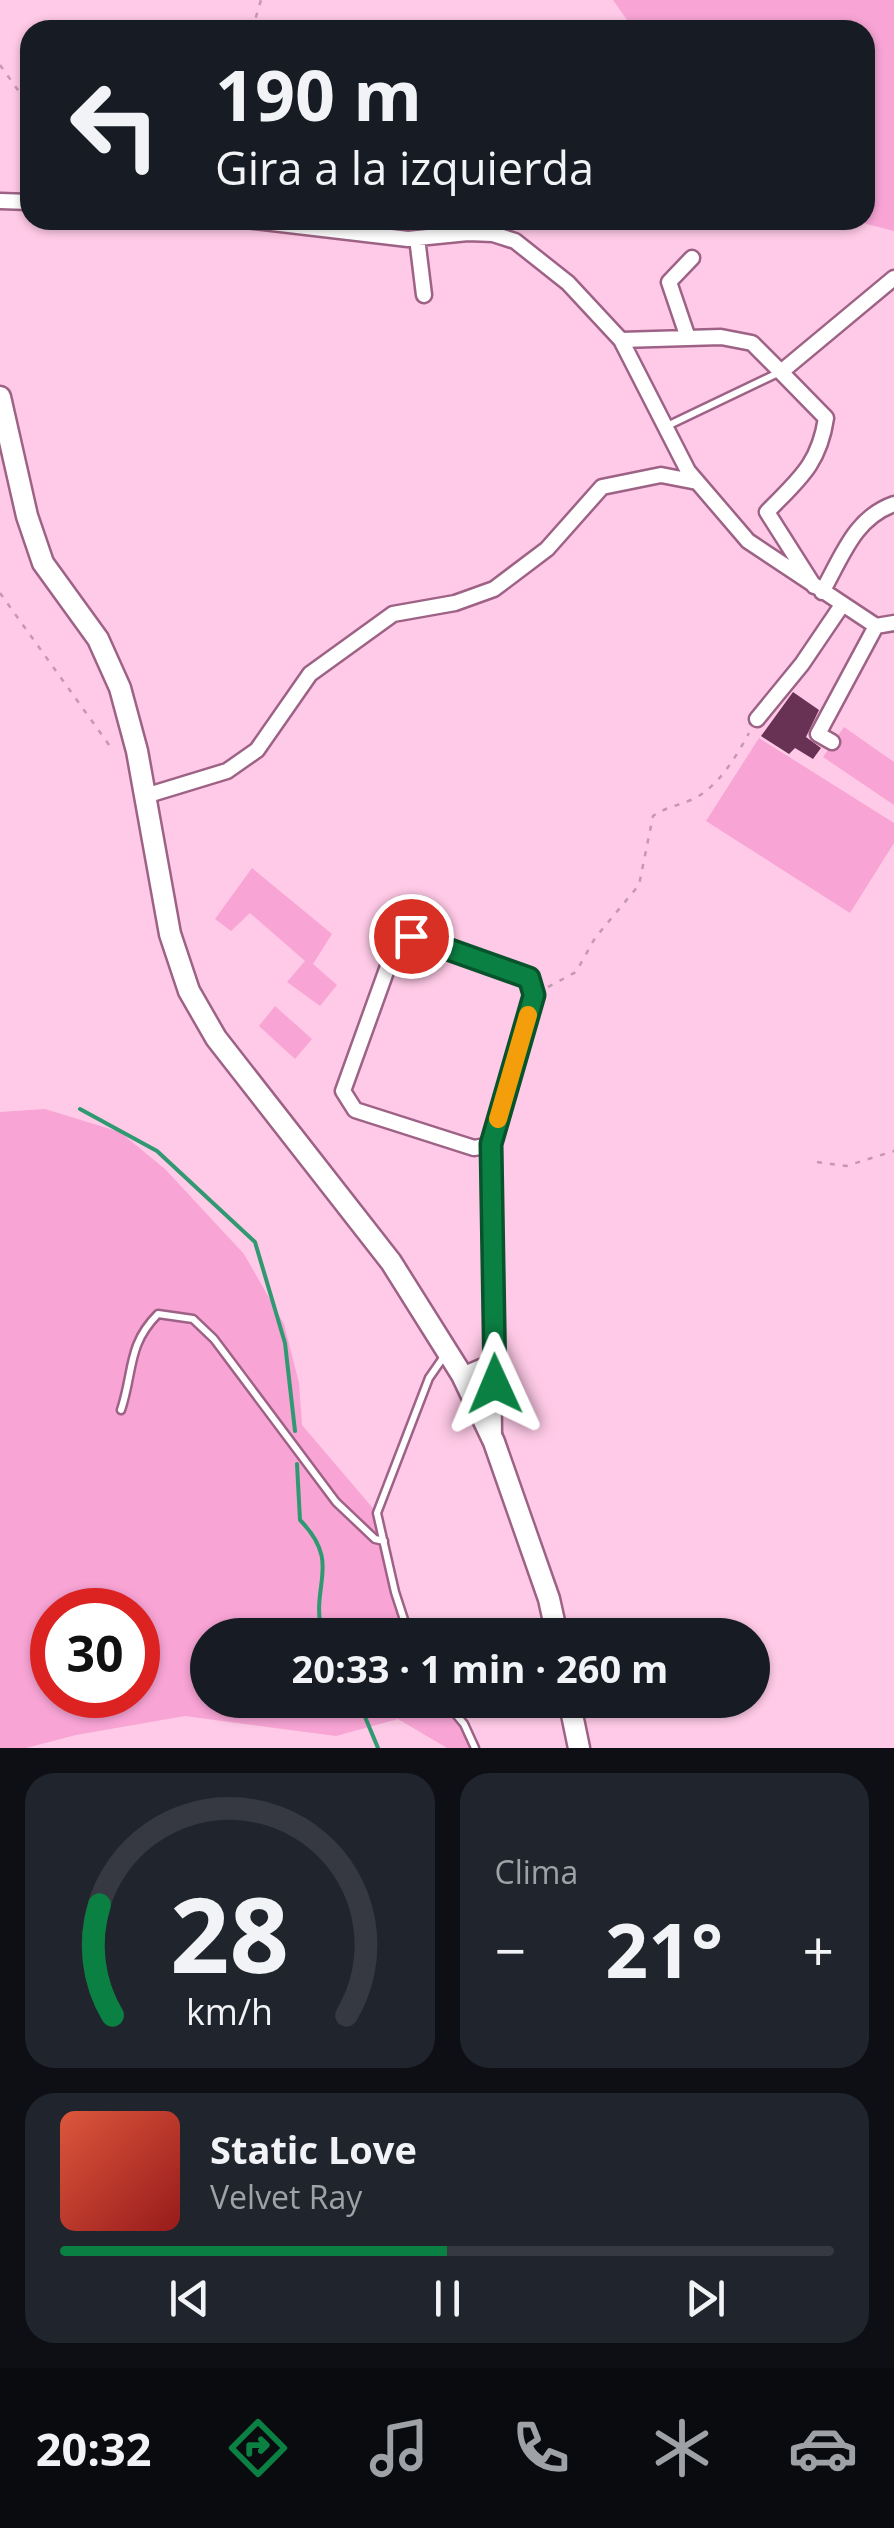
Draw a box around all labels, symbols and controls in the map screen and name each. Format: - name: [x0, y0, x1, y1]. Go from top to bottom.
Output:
- text: 190 m: [215, 46, 422, 142]
- icon: left: [50, 60, 180, 190]
- text: Gira a la izquierda: [215, 137, 594, 198]
- pin: [369, 894, 454, 979]
- icon: arrive: [384, 909, 439, 964]
- position arrow: [443, 1332, 547, 1436]
- speed limit sign: 30: [30, 1588, 160, 1718]
- text: 20:33 · 1 min · 260 m: [292, 1642, 668, 1694]
- text: Clima: [495, 1850, 578, 1893]
- text: 28: [170, 1862, 289, 2003]
- text: 21°: [605, 1898, 723, 2000]
- text: −: [495, 1912, 526, 1987]
- text: +: [803, 1912, 834, 1987]
- text: km/h: [186, 1987, 273, 2035]
- text: Static Love: [210, 2123, 417, 2175]
- text: Velvet Ray: [210, 2175, 362, 2218]
- icon: previous: [162, 2271, 217, 2326]
- icon: pause: [420, 2271, 475, 2326]
- icon: next: [678, 2271, 733, 2326]
- icon: directions: [223, 2413, 293, 2483]
- icon: music: [364, 2413, 434, 2483]
- icon: phone: [506, 2413, 576, 2483]
- icon: climate: [647, 2413, 717, 2483]
- icon: car: [788, 2413, 858, 2483]
- text: 20:32: [36, 2418, 151, 2479]

